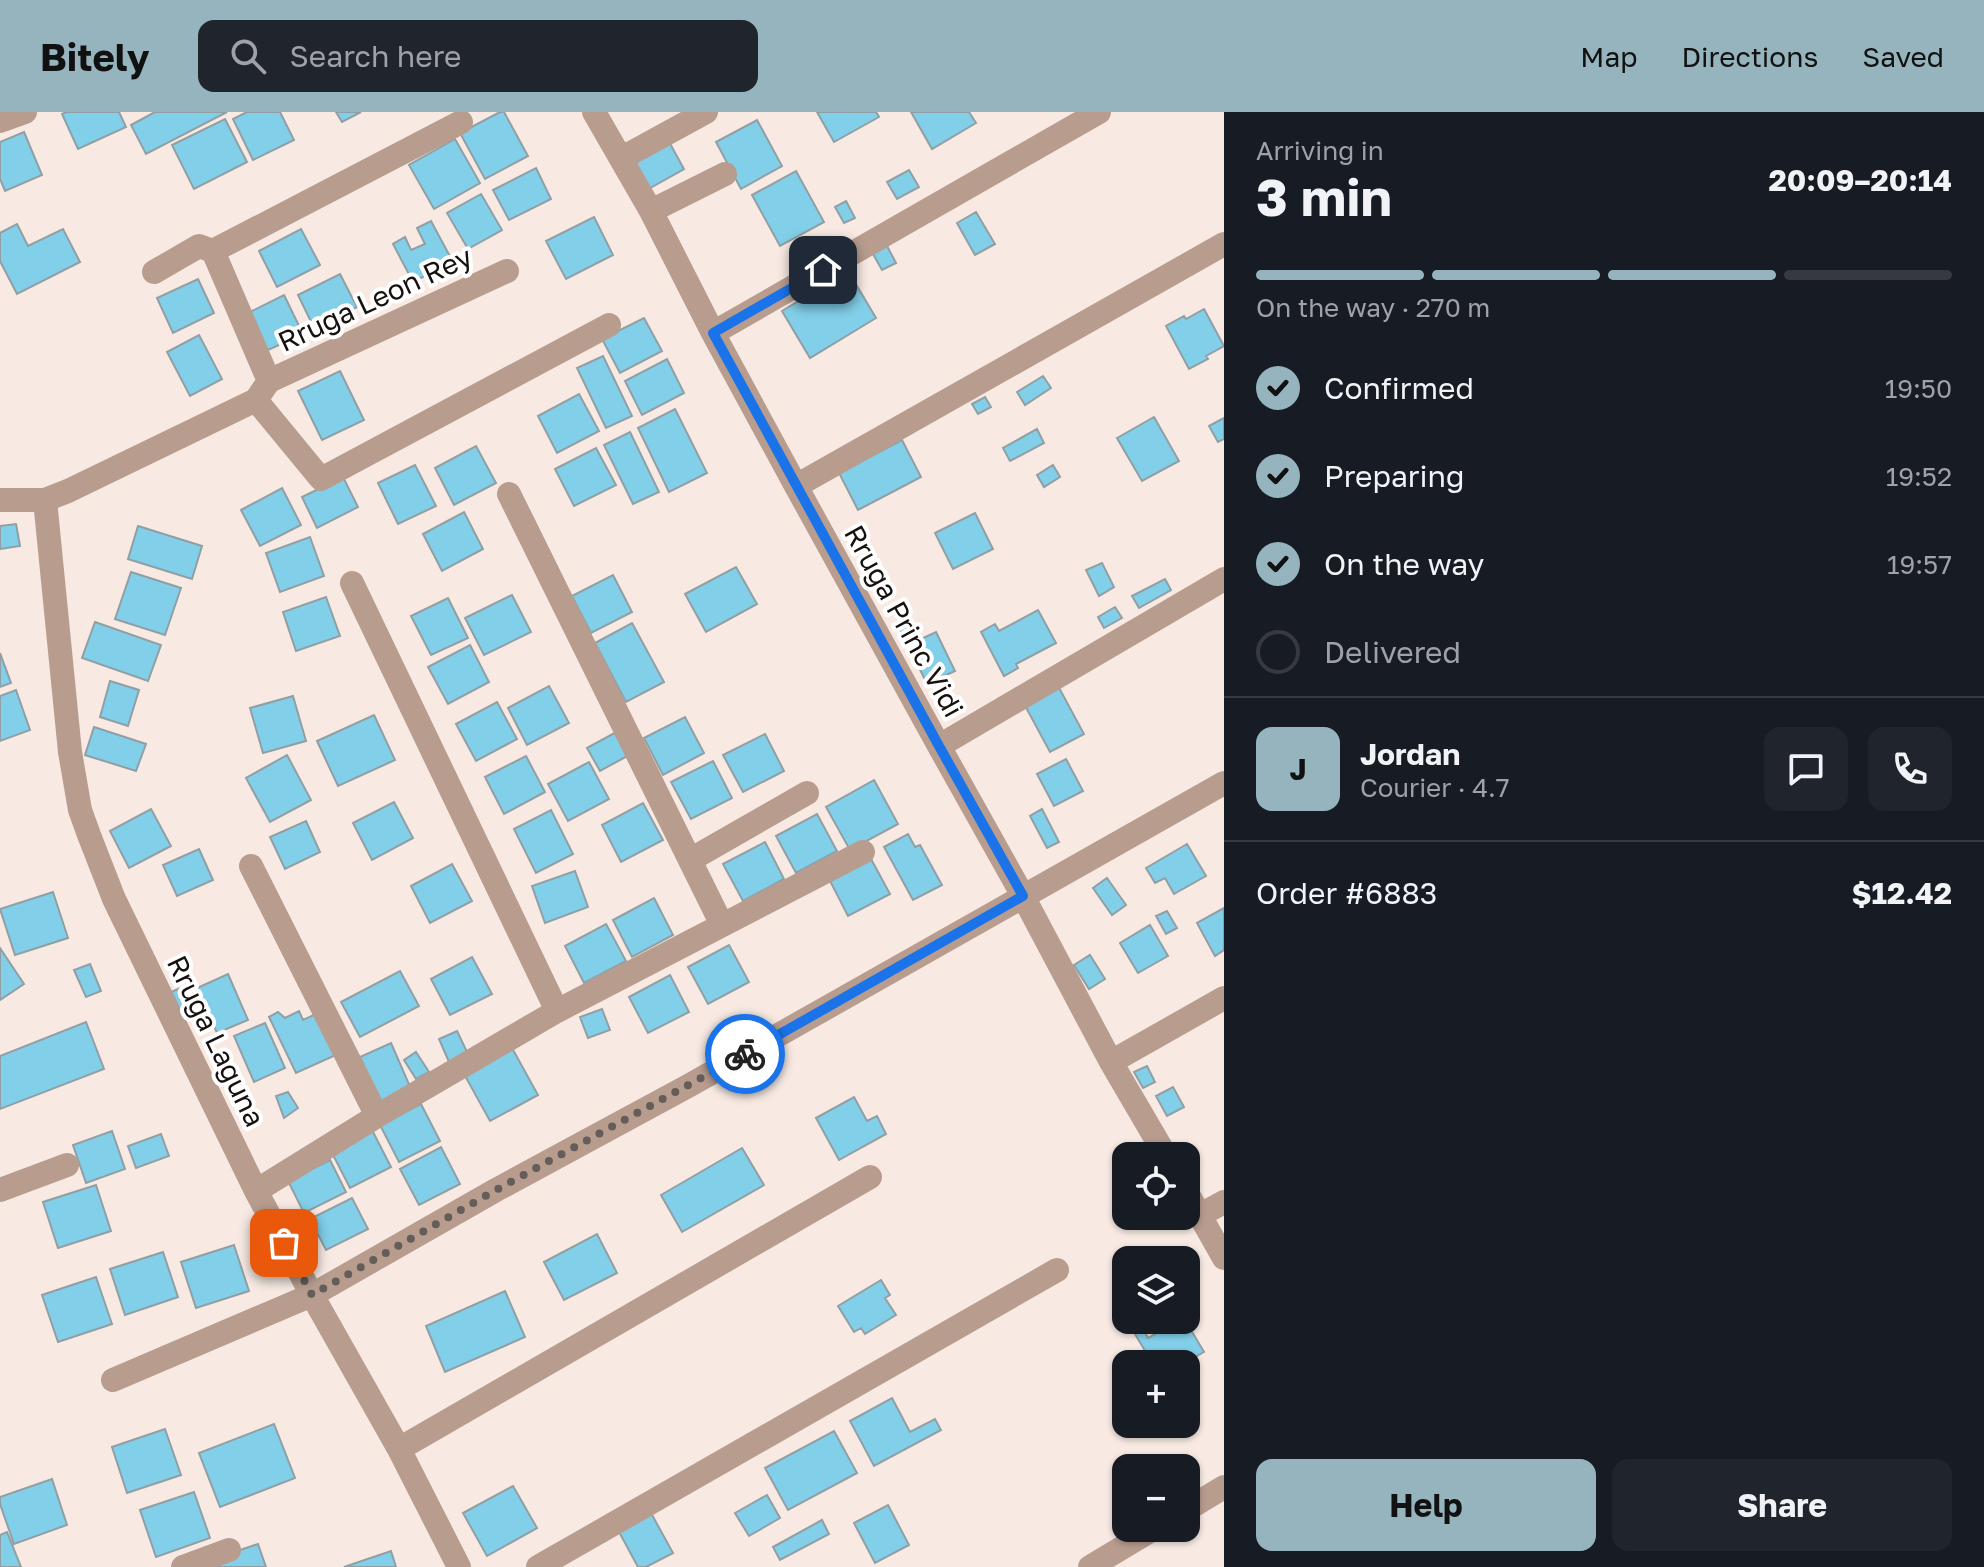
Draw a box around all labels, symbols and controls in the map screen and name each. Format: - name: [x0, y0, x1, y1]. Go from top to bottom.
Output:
- search box: [198, 20, 758, 92]
- text: Bitely: [40, 34, 150, 79]
- icon: search: [226, 34, 270, 78]
- text: Search here: [290, 38, 462, 74]
- text: Map: [1580, 40, 1637, 73]
- text: Directions: [1681, 40, 1818, 73]
- text: Saved: [1862, 40, 1944, 73]
- text: Arriving in: [1256, 135, 1384, 166]
- text: 20:09–20:14: [1769, 162, 1952, 198]
- text: 3 min: [1256, 165, 1392, 227]
- pin: [789, 236, 857, 304]
- street label: Rruga Leon Rey: [273, 239, 477, 358]
- icon: home: [801, 248, 845, 292]
- text: On the way · 270 m: [1256, 292, 1490, 323]
- icon: check: [1256, 366, 1300, 410]
- text: Confirmed: [1324, 370, 1474, 406]
- text: 19:50: [1885, 373, 1952, 404]
- icon: check: [1256, 454, 1300, 498]
- text: Preparing: [1324, 458, 1465, 494]
- text: 19:52: [1886, 461, 1952, 492]
- street label: Rruga Princ Vidi: [838, 519, 971, 722]
- icon: check: [1256, 542, 1300, 586]
- text: On the way: [1324, 546, 1484, 582]
- text: 19:57: [1887, 549, 1952, 580]
- text: Delivered: [1324, 634, 1461, 670]
- button: chat: [1764, 727, 1848, 811]
- button: phone: [1868, 727, 1952, 811]
- text: Jordan: [1360, 736, 1460, 772]
- text: J: [1289, 751, 1307, 787]
- text: Courier · 4.7: [1360, 772, 1510, 803]
- text: Order #6883: [1256, 875, 1437, 911]
- text: $12.42: [1852, 875, 1952, 911]
- street label: Rruga Laguna: [161, 950, 272, 1132]
- courier: [705, 1014, 785, 1094]
- icon: bike: [723, 1032, 767, 1076]
- map controls: [1112, 1142, 1200, 1542]
- button: locate: [1112, 1142, 1200, 1230]
- pin: [250, 1209, 318, 1277]
- icon: bag: [262, 1221, 306, 1265]
- button: layers: [1112, 1246, 1200, 1334]
- button: +: [1112, 1350, 1200, 1438]
- button: −: [1112, 1454, 1200, 1542]
- button: Help: [1256, 1459, 1596, 1551]
- button: Share: [1612, 1459, 1952, 1551]

